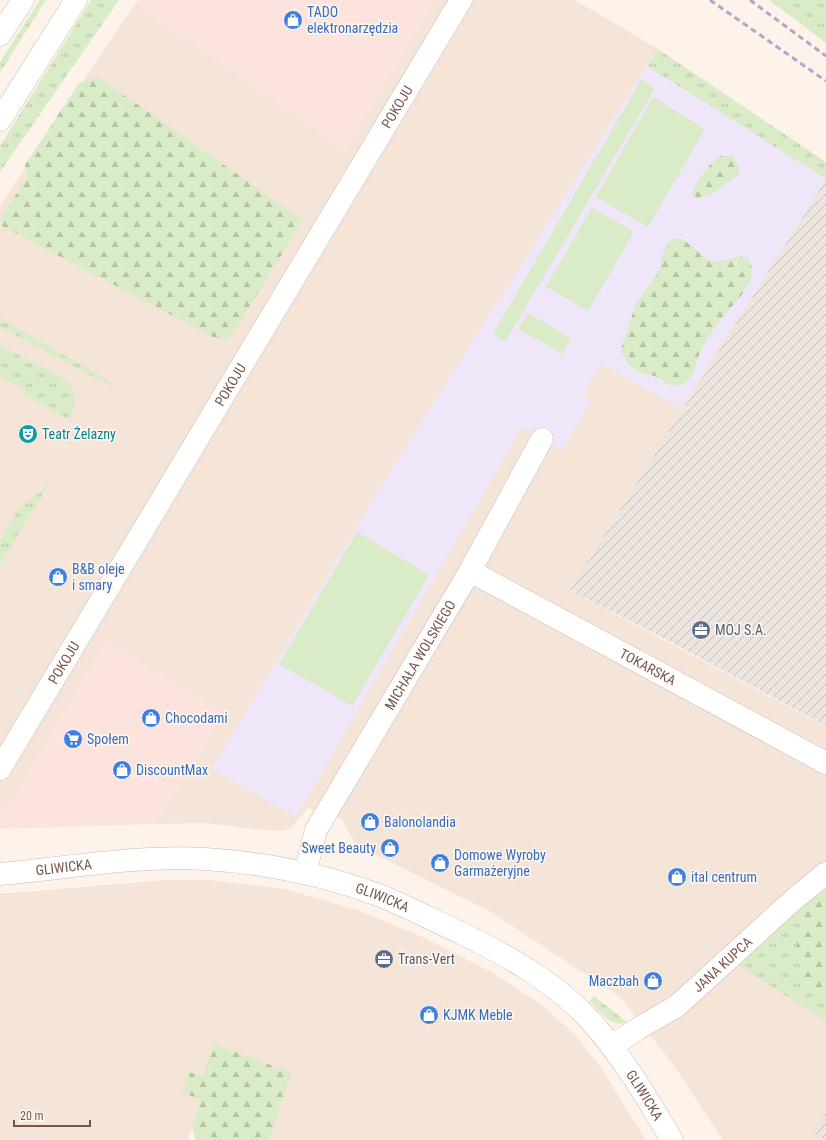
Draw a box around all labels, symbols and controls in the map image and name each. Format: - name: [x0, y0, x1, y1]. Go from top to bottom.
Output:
- place label: TADO elektronarzędzia: [307, 4, 398, 36]
- shop icon: TADO elektronarzędzia: [282, 9, 304, 31]
- street label: POKOJU: [378, 83, 416, 131]
- street label: POKOJU: [211, 361, 249, 409]
- theatre icon: Teatr Żelazny: [17, 423, 39, 445]
- place label: Teatr Żelazny: [42, 426, 116, 442]
- place label: B&B oleje i smary: [72, 561, 125, 593]
- shop icon: B&B oleje i smary: [47, 566, 69, 588]
- street label: MICHAŁA WOLSKIEGO: [381, 597, 459, 713]
- office icon: MOJ S.A.: [690, 619, 712, 641]
- place label: MOJ S.A.: [715, 622, 767, 638]
- street label: POKOJU: [45, 638, 83, 687]
- street label: TOKARSKA: [617, 645, 679, 689]
- shop icon: Chocodami: [140, 707, 162, 729]
- place label: Chocodami: [165, 710, 228, 726]
- supermarket icon: Społem: [62, 728, 84, 750]
- place label: Społem: [87, 731, 129, 747]
- shop icon: DiscountMax: [111, 759, 133, 781]
- place label: DiscountMax: [136, 762, 208, 778]
- shop icon: Balonolandia: [359, 811, 381, 833]
- place label: Balonolandia: [384, 814, 456, 830]
- shop icon: Sweet Beauty: [379, 837, 401, 859]
- place label: Sweet Beauty: [302, 840, 376, 856]
- place label: Domowe Wyroby Garmażeryjne: [454, 847, 546, 879]
- shop icon: Domowe Wyroby Garmażeryjne: [429, 852, 451, 874]
- street label: GLIWICKA: [35, 856, 92, 878]
- shop icon: ital centrum: [666, 866, 688, 888]
- place label: ital centrum: [691, 869, 757, 885]
- street label: GLIWICKA: [354, 880, 412, 915]
- street label: JANA KUPCA: [690, 934, 755, 995]
- office icon: Trans-Vert: [373, 948, 395, 970]
- place label: Trans-Vert: [398, 951, 455, 967]
- shop icon: Maczbah: [642, 970, 664, 992]
- place label: Maczbah: [589, 973, 639, 989]
- shop icon: KJMK Meble: [418, 1004, 440, 1026]
- place label: KJMK Meble: [443, 1007, 513, 1023]
- street label: GLIWICKA: [623, 1067, 666, 1123]
- scale bar: [14, 1102, 90, 1128]
- text: 20 m: [20, 1109, 44, 1123]

